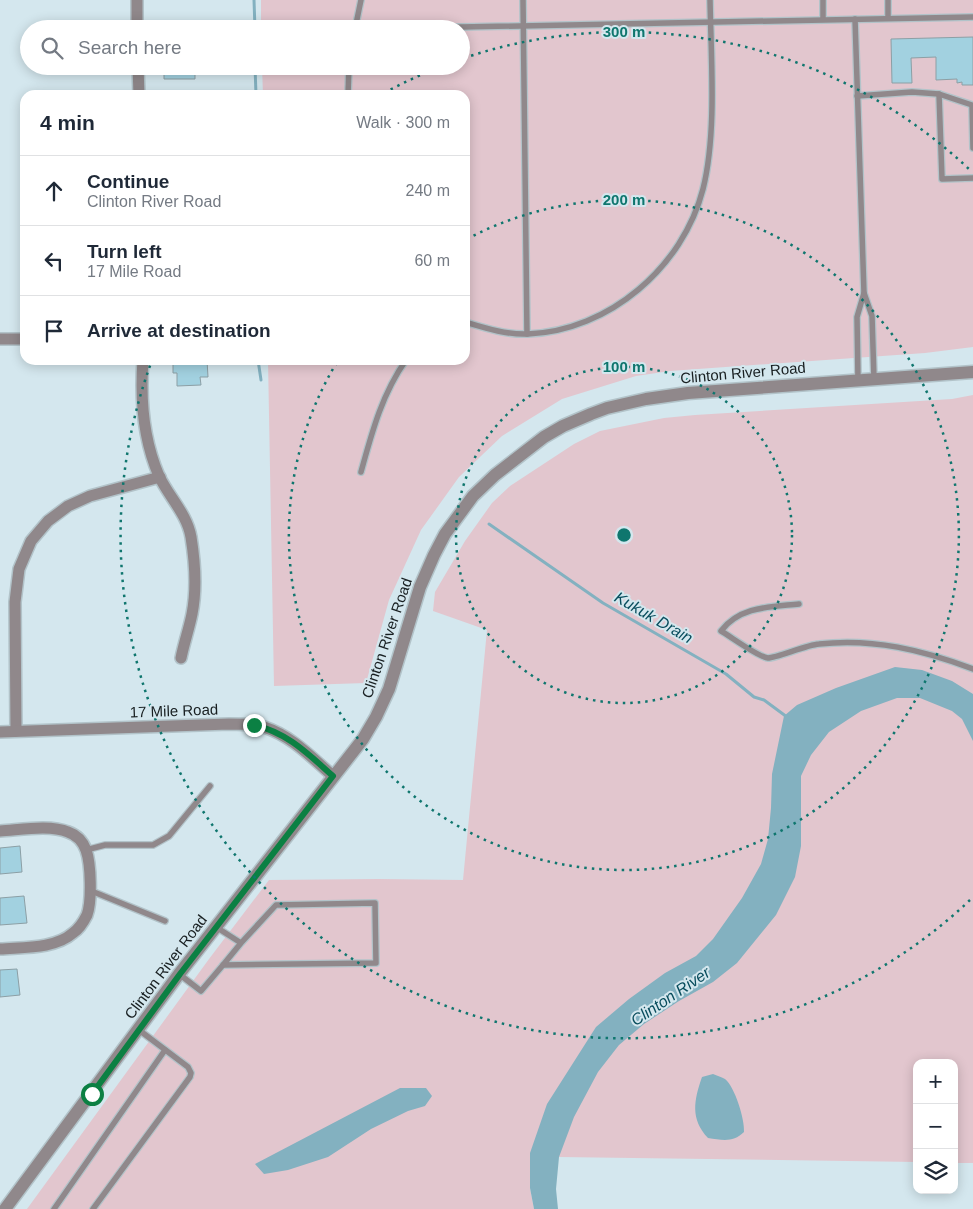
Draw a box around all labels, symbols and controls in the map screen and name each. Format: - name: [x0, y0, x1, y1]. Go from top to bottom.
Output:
- search box: [20, 20, 470, 75]
- text: 300 m: [603, 23, 645, 40]
- icon: search: [38, 34, 66, 62]
- text: Search here: [78, 37, 182, 58]
- text: 4 min: [40, 111, 95, 134]
- text: Walk · 300 m: [356, 114, 450, 131]
- text: Continue: [87, 171, 169, 192]
- icon: ahead: [40, 177, 68, 205]
- text: 240 m: [406, 182, 450, 199]
- text: 200 m: [603, 191, 645, 208]
- text: Clinton River Road: [87, 193, 221, 210]
- text: Turn left: [87, 241, 162, 262]
- icon: left: [40, 247, 68, 275]
- text: 60 m: [414, 252, 450, 269]
- text: 17 Mile Road: [87, 263, 181, 280]
- icon: arrive: [40, 317, 68, 345]
- text: Arrive at destination: [87, 320, 271, 341]
- text: 100 m: [603, 358, 645, 375]
- street label: Clinton River Road: [680, 359, 806, 386]
- centre of rings: [615, 526, 633, 544]
- street label: Clinton River Road: [358, 576, 415, 700]
- water label: Kukuk Drain: [612, 588, 696, 647]
- street label: 17 Mile Road: [130, 700, 218, 721]
- route end: [243, 714, 266, 737]
- street label: Clinton River Road: [121, 911, 210, 1022]
- water label: Clinton River: [628, 963, 714, 1029]
- map controls: [913, 1059, 958, 1194]
- button: +: [913, 1059, 958, 1104]
- route start: [81, 1083, 104, 1106]
- button: −: [913, 1104, 958, 1149]
- button: layers: [913, 1149, 958, 1194]

